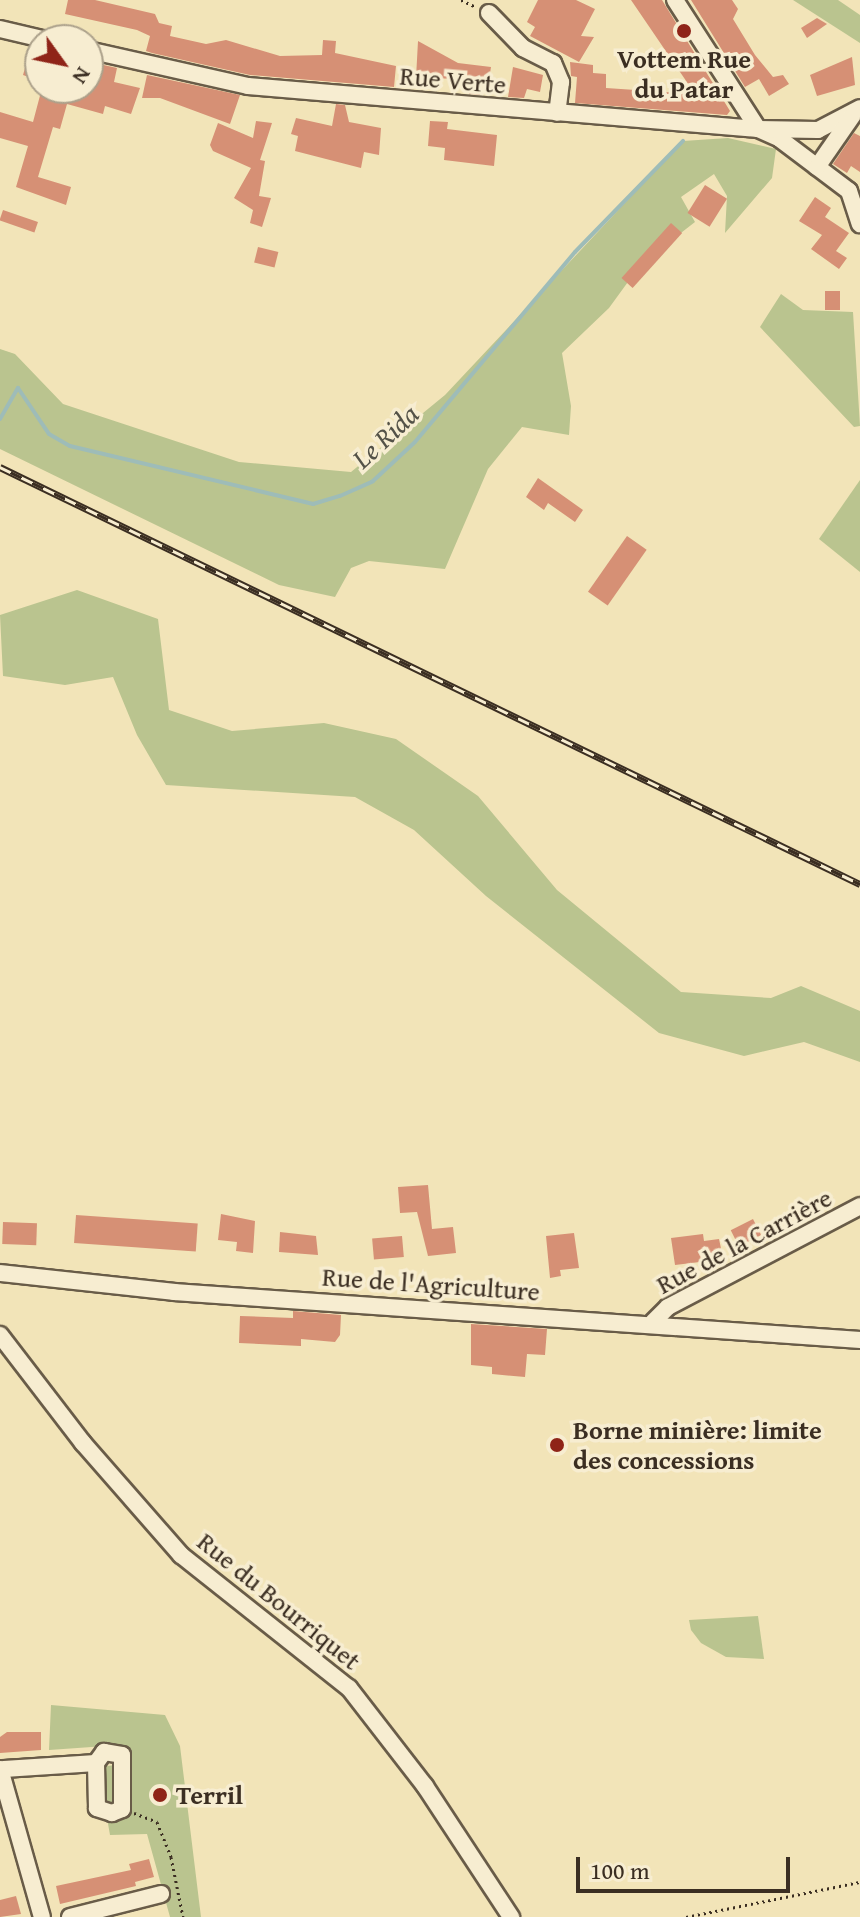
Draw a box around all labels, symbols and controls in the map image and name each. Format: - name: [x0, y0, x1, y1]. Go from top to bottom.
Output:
- marker: Vottem Rue du Patar: [675, 22, 693, 40]
- north arrow: [24, 24, 104, 104]
- place label: Vottem Rue du Patar: [617, 43, 751, 104]
- street label: Rue Verte: [398, 60, 508, 100]
- text: N: [65, 61, 100, 91]
- water label: Le Rida: [345, 397, 425, 475]
- street label: Rue de la Carrière: [651, 1182, 837, 1300]
- street label: Rue de l'Agriculture: [321, 1261, 541, 1307]
- place label: Borne minière: limite des concessions: [573, 1414, 822, 1476]
- marker: Borne minière: limite des concessions: [548, 1436, 566, 1454]
- street label: Rue du Bourriquet: [191, 1526, 367, 1676]
- place label: Terril: [176, 1779, 243, 1811]
- marker: Terril: [151, 1786, 169, 1804]
- scale bar: [580, 1841, 794, 1891]
- text: 100 m: [590, 1853, 650, 1888]

